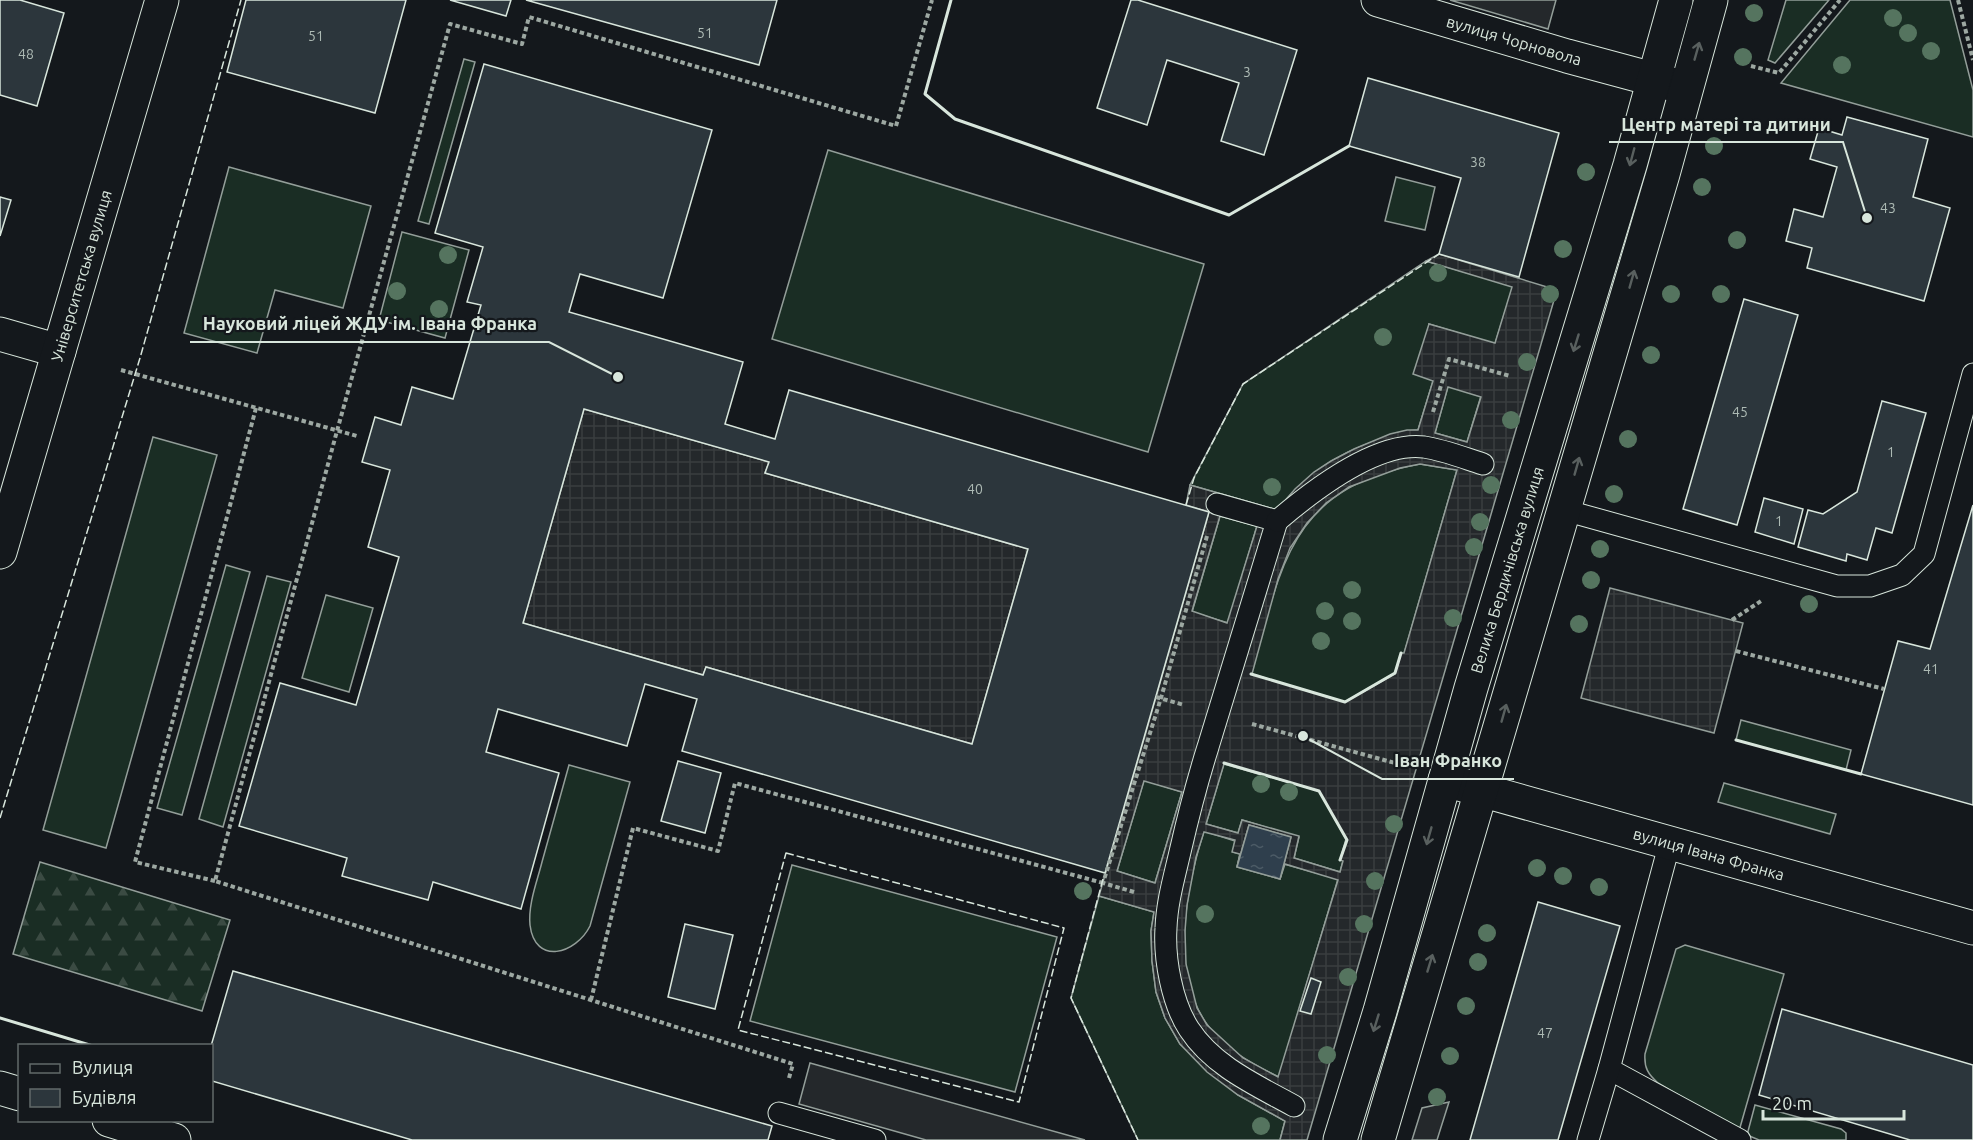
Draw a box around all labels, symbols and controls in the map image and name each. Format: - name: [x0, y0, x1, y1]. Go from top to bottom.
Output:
- street label: вулиця Чорновола: [1445, 12, 1584, 69]
- house number: 51: [697, 25, 713, 41]
- house number: 51: [308, 28, 324, 44]
- one-way arrow: [1692, 42, 1703, 61]
- house number: 48: [18, 46, 34, 62]
- house number: 3: [1243, 64, 1251, 80]
- callout: Центр матері та дитини: [1609, 106, 1843, 142]
- text: Центр матері та дитини: [1621, 114, 1831, 134]
- one-way arrow: [1626, 147, 1638, 166]
- house number: 38: [1470, 154, 1486, 170]
- street label: Університетська вулиця: [47, 188, 115, 364]
- house number: 43: [1880, 200, 1896, 216]
- one-way arrow: [1627, 270, 1638, 289]
- callout: Науковий ліцей ЖДУ ім. Івана Франка: [190, 306, 549, 342]
- text: Науковий ліцей ЖДУ ім. Івана Франка: [203, 313, 537, 333]
- one-way arrow: [1570, 333, 1581, 352]
- house number: 45: [1732, 404, 1748, 420]
- house number: 1: [1887, 444, 1895, 460]
- one-way arrow: [1572, 457, 1583, 476]
- street label: Велика Бердичівська вулиця: [1467, 464, 1547, 675]
- house number: 40: [967, 481, 983, 497]
- house number: 1: [1775, 513, 1783, 529]
- house number: 41: [1923, 661, 1939, 677]
- one-way arrow: [1499, 704, 1510, 723]
- callout: Іван Франко: [1382, 743, 1514, 779]
- text: Іван Франко: [1394, 750, 1502, 770]
- street label: вулиця Івана Франка: [1631, 824, 1787, 884]
- one-way arrow: [1423, 826, 1434, 845]
- one-way arrow: [1425, 954, 1436, 973]
- one-way arrow: [1370, 1013, 1381, 1032]
- house number: 47: [1537, 1025, 1553, 1041]
- legend: [18, 1044, 213, 1122]
- text: Вулиця: [72, 1057, 133, 1077]
- scale bar: [1763, 1083, 1904, 1121]
- text: Будівля: [72, 1087, 137, 1107]
- text: 20 m: [1772, 1093, 1812, 1113]

